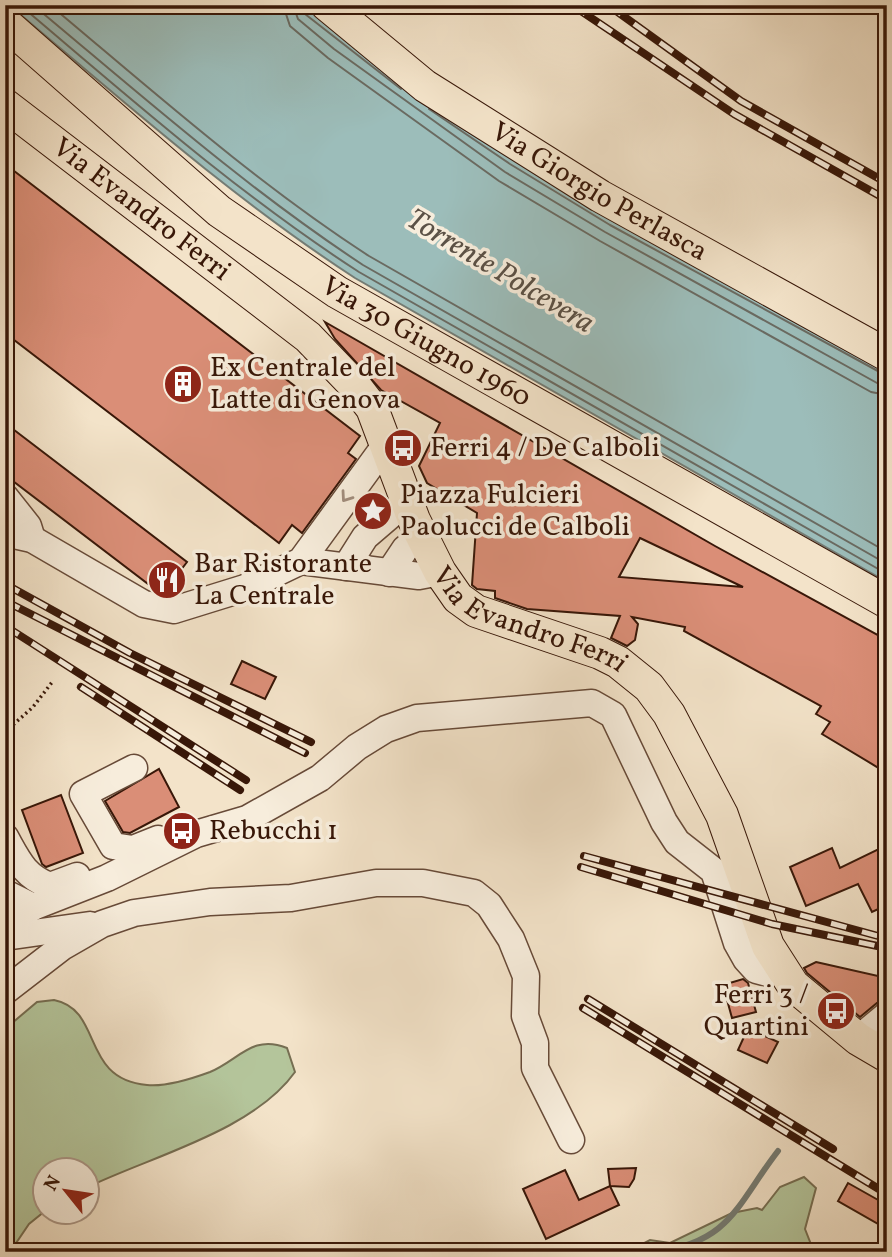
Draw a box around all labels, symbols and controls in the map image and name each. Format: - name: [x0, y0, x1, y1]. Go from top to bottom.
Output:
- street label: Via Giorgio Perlasca: [483, 112, 715, 271]
- street label: Via Evandro Ferri: [44, 129, 239, 291]
- water label: Torrente Polcevera: [398, 199, 602, 345]
- street label: Via 30 Giugno 1960: [313, 267, 538, 417]
- place label: Ex Centrale del Latte di Genova: [210, 349, 401, 420]
- building icon: Ex Centrale del Latte di Genova: [162, 363, 204, 405]
- bus stop icon: Ferri 4 / De Calboli: [382, 427, 424, 469]
- place label: Ferri 4 / De Calboli: [430, 429, 660, 468]
- place label: Piazza Fulcieri Paolucci de Calboli: [400, 476, 630, 547]
- one-way arrow: [342, 489, 354, 502]
- place icon: Piazza Fulcieri Paolucci de Calboli: [352, 490, 394, 532]
- place label: Bar Ristorante La Centrale: [194, 545, 372, 616]
- restaurant icon: Bar Ristorante La Centrale: [146, 559, 188, 601]
- street label: Via Evandro Ferri: [422, 559, 636, 682]
- bus stop icon: Rebucchi 1: [161, 810, 203, 852]
- place label: Rebucchi 1: [209, 812, 338, 851]
- place label: Ferri 3 / Quartini: [704, 976, 809, 1047]
- bus stop icon: Ferri 3 / Quartini: [815, 990, 857, 1032]
- north arrow: [32, 1156, 102, 1226]
- text: N: [38, 1171, 68, 1196]

